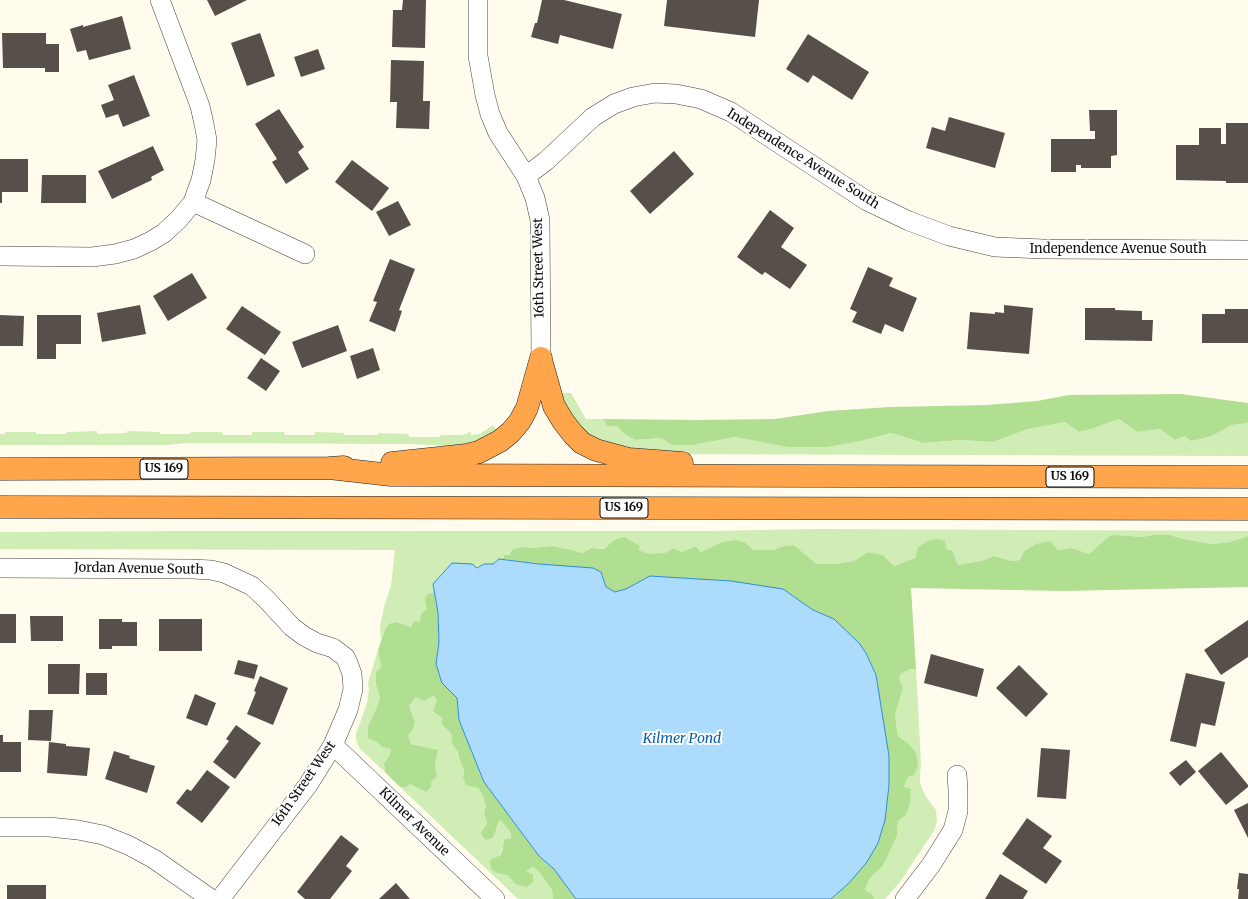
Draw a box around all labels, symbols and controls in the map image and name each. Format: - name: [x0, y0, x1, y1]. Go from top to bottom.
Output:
- street label: Independence Avenue South: [724, 105, 882, 213]
- street label: 16th Street West: [530, 217, 548, 319]
- street label: Independence Avenue South: [1029, 241, 1207, 257]
- road number: US 169: [140, 459, 188, 479]
- road number: US 169: [1046, 467, 1094, 487]
- road number: US 169: [600, 498, 648, 518]
- street label: Jordan Avenue South: [74, 560, 204, 578]
- water label: Kilmer Pond: [643, 731, 721, 747]
- street label: 16th Street West: [269, 738, 339, 830]
- street label: Kilmer Avenue: [376, 785, 452, 859]

